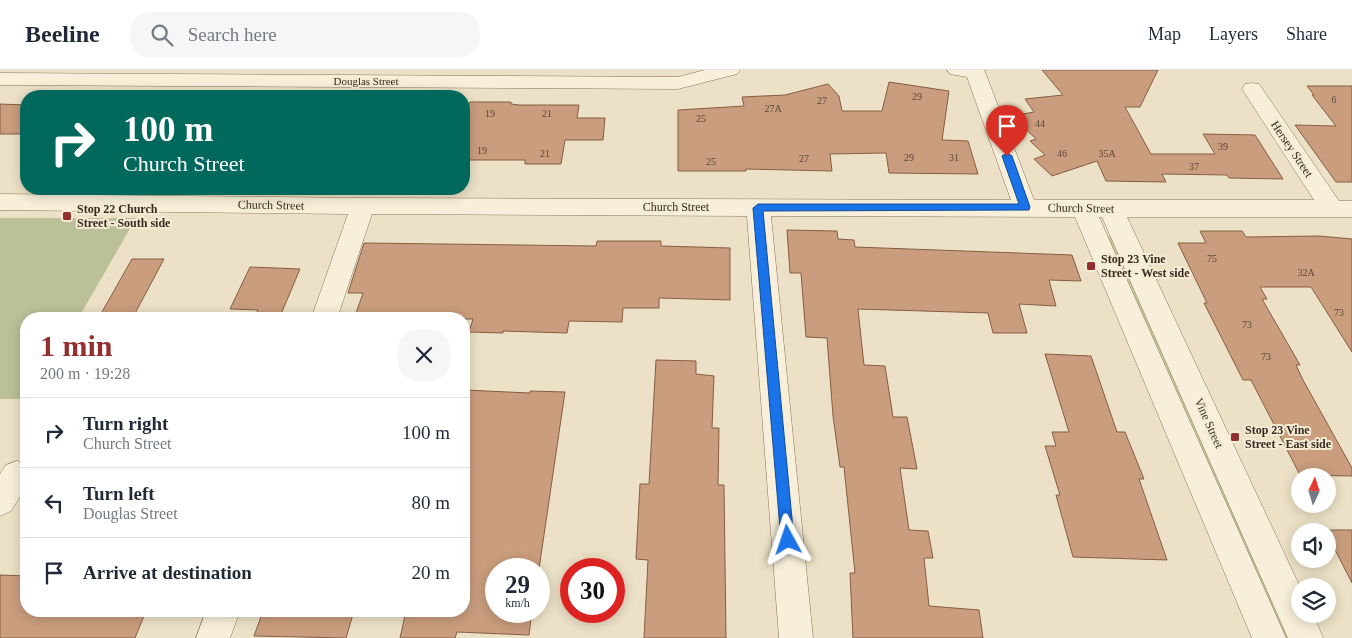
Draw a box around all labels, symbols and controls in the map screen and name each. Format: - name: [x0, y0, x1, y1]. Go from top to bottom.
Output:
- search box: [130, 12, 480, 57]
- text: Beeline: [25, 21, 100, 47]
- icon: search: [148, 21, 176, 49]
- text: Search here: [188, 24, 277, 45]
- text: Map: [1148, 24, 1181, 44]
- text: Layers: [1209, 24, 1258, 44]
- text: Share: [1286, 24, 1327, 44]
- street label: Douglas Street: [333, 75, 399, 87]
- house number: 29: [912, 91, 922, 102]
- house number: 6: [1332, 94, 1337, 105]
- house number: 27: [817, 95, 827, 106]
- house number: 27A: [764, 103, 782, 114]
- pin: [986, 105, 1028, 156]
- house number: 19: [485, 108, 495, 119]
- house number: 21: [542, 108, 552, 119]
- icon: right: [40, 110, 105, 175]
- text: 100 m: [123, 110, 213, 149]
- icon: arrive: [993, 112, 1021, 140]
- house number: 25: [696, 113, 706, 124]
- house number: 44: [1035, 118, 1045, 129]
- street label: Hersey Street: [1268, 118, 1316, 180]
- house number: 39: [1218, 141, 1228, 152]
- house number: 19: [477, 145, 487, 156]
- house number: 21: [540, 148, 550, 159]
- house number: 46: [1057, 148, 1067, 159]
- house number: 35A: [1098, 148, 1116, 159]
- text: Church Street: [123, 151, 245, 176]
- house number: 29: [904, 152, 914, 163]
- house number: 31: [949, 152, 959, 163]
- house number: 27: [799, 153, 809, 164]
- house number: 25: [706, 156, 716, 167]
- house number: 37: [1189, 161, 1199, 172]
- street label: Church Street: [238, 197, 305, 213]
- street label: Church Street: [643, 200, 710, 214]
- street label: Church Street: [1048, 200, 1115, 216]
- place label: Stop 22 Church Street - South side: [77, 202, 171, 230]
- marker: Stop 22 Church Street - South side: [61, 210, 73, 222]
- place label: Stop 23 Vine Street - West side: [1101, 252, 1190, 280]
- house number: 75: [1207, 253, 1217, 264]
- marker: Stop 23 Vine Street - West side: [1085, 260, 1097, 272]
- house number: 32A: [1297, 267, 1315, 278]
- house number: 73: [1334, 307, 1344, 318]
- house number: 73: [1242, 319, 1252, 330]
- text: 1 min: [40, 329, 113, 362]
- button: close: [398, 329, 450, 381]
- house number: 73: [1261, 351, 1271, 362]
- text: 200 m · 19:28: [40, 365, 130, 382]
- street label: Vine Street: [1192, 396, 1227, 451]
- text: Turn right: [83, 413, 168, 434]
- icon: right: [40, 419, 68, 447]
- text: 100 m: [402, 422, 450, 443]
- place label: Stop 23 Vine Street - East side: [1245, 423, 1332, 451]
- marker: Stop 23 Vine Street - East side: [1229, 431, 1241, 443]
- text: Church Street: [83, 435, 171, 452]
- north arrow: [1291, 468, 1336, 512]
- map controls: [1291, 468, 1336, 623]
- text: Turn left: [83, 483, 155, 504]
- icon: left: [40, 489, 68, 517]
- text: 80 m: [411, 492, 450, 513]
- text: Douglas Street: [83, 505, 178, 522]
- position arrow: [761, 513, 813, 565]
- button: sound: [1291, 523, 1336, 568]
- speed limit sign: 30: [560, 558, 625, 623]
- icon: arrive: [40, 559, 68, 587]
- text: Arrive at destination: [83, 562, 252, 583]
- text: 20 m: [411, 562, 450, 583]
- text: 29: [505, 571, 530, 598]
- button: layers: [1291, 578, 1336, 623]
- text: km/h: [505, 596, 530, 610]

